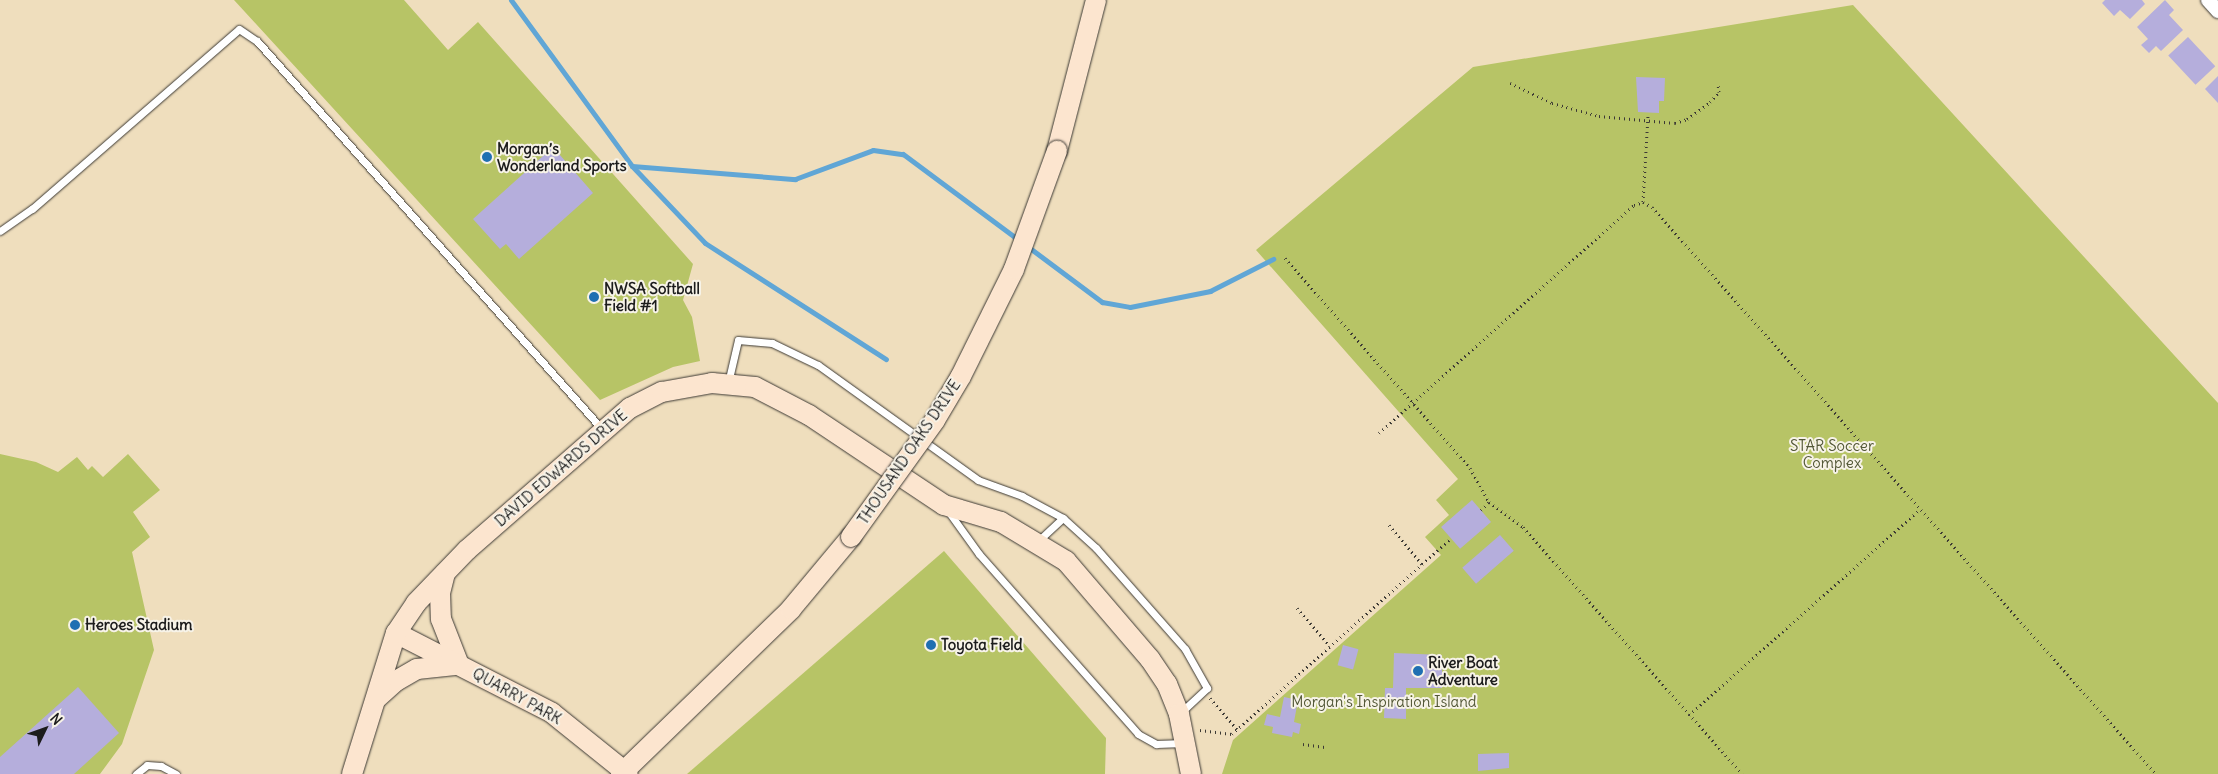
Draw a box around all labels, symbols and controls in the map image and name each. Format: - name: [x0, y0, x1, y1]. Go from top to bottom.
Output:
- place label: Morgan’s Wonderland Sports: [497, 139, 626, 174]
- marker: Morgan’s Wonderland Sports: [481, 151, 493, 163]
- place label: NWSA Softball Field #1: [604, 279, 700, 314]
- marker: NWSA Softball Field #1: [588, 291, 600, 303]
- street label: THOUSAND OAKS DRIVE: [854, 376, 964, 528]
- street label: DAVID EDWARDS DRIVE: [491, 406, 631, 530]
- park label: STAR Soccer Complex: [1790, 436, 1874, 471]
- place label: Heroes Stadium: [85, 616, 192, 634]
- marker: Heroes Stadium: [69, 619, 81, 631]
- place label: Toyota Field: [941, 636, 1022, 654]
- marker: Toyota Field: [925, 639, 937, 651]
- place label: River Boat Adventure: [1428, 653, 1498, 688]
- street label: QUARRY PARK: [469, 664, 565, 728]
- marker: River Boat Adventure: [1412, 665, 1424, 677]
- park label: Morgan's Inspiration Island: [1291, 693, 1477, 711]
- north arrow: [20, 704, 70, 754]
- text: N: [46, 709, 66, 729]

